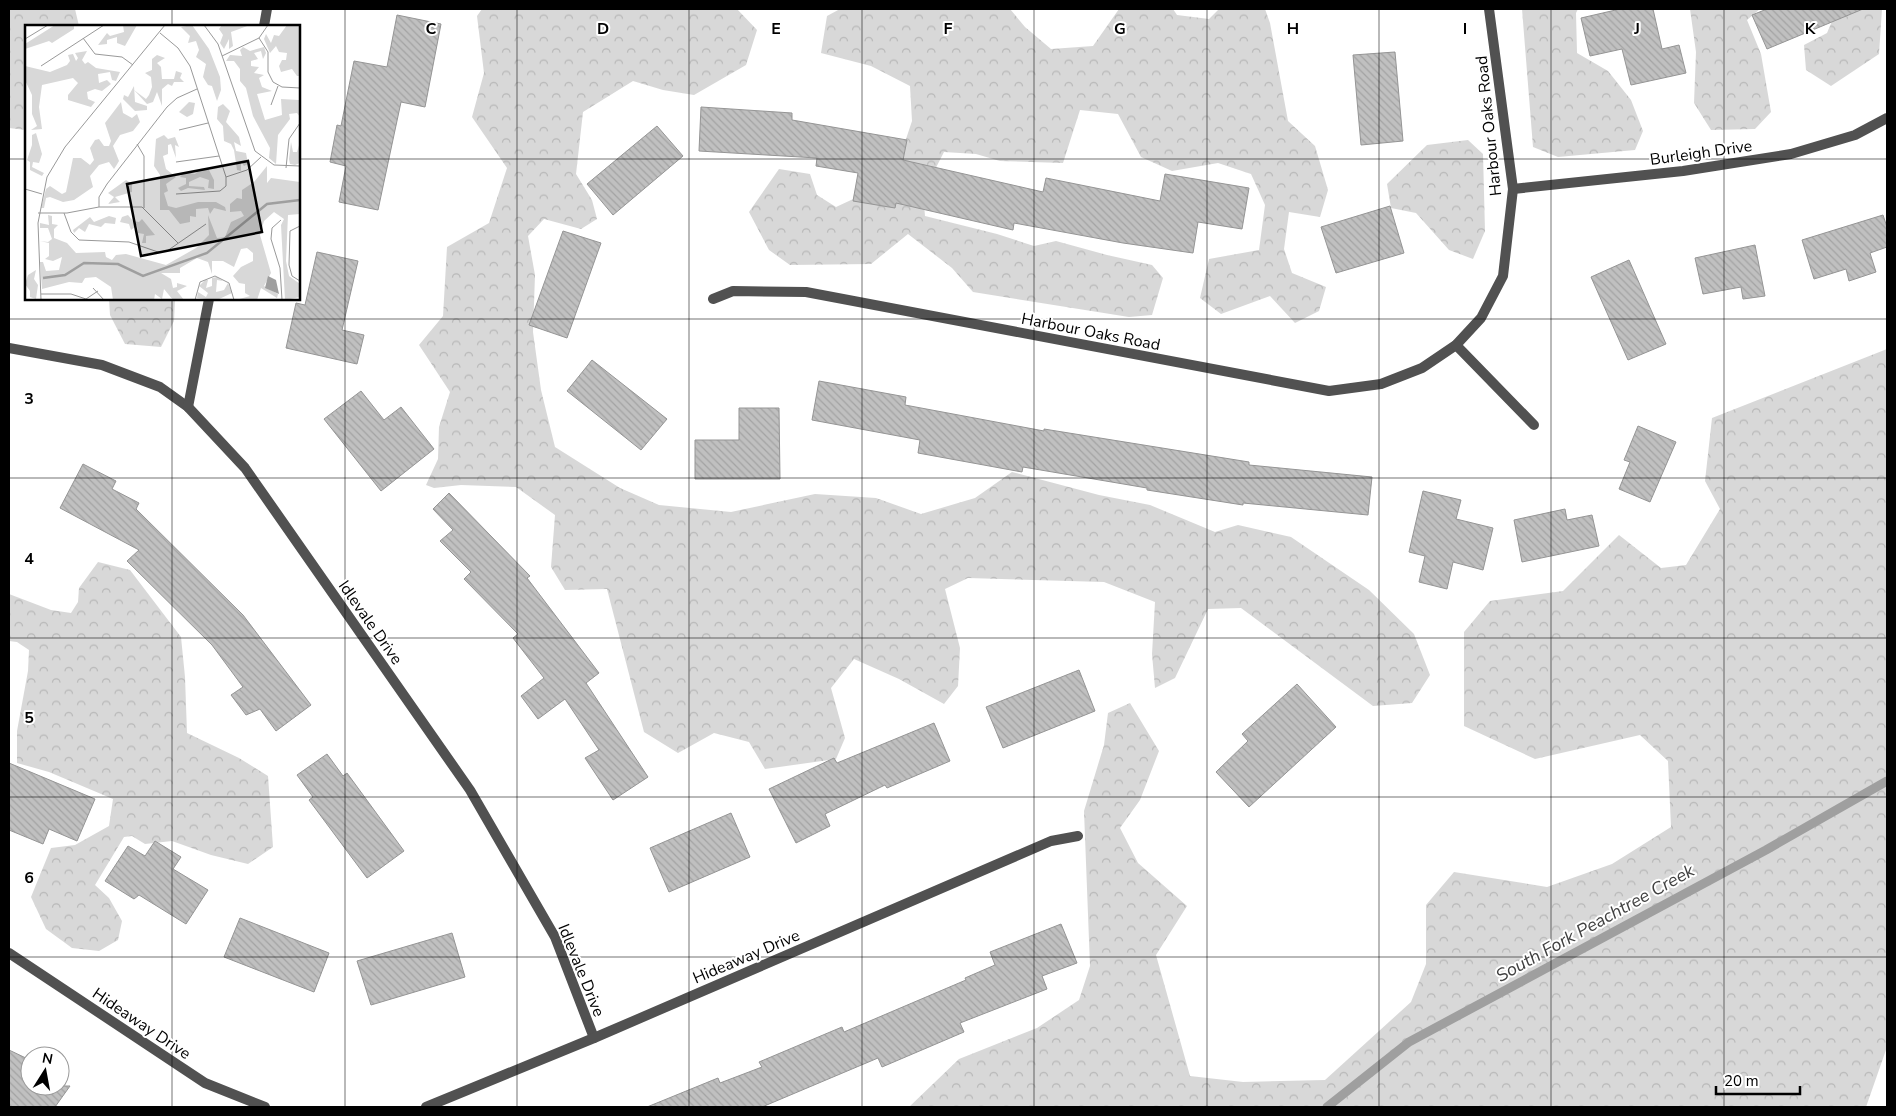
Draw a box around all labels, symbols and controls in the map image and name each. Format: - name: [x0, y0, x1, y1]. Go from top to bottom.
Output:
- text: C: [426, 18, 437, 40]
- text: D: [597, 18, 609, 40]
- text: E: [771, 18, 781, 40]
- text: F: [944, 18, 953, 40]
- text: G: [1114, 18, 1126, 40]
- text: H: [1287, 18, 1299, 40]
- text: I: [1463, 18, 1467, 40]
- text: J: [1633, 18, 1640, 40]
- text: K: [1805, 18, 1817, 40]
- inset map: [25, 25, 300, 300]
- street label: Harbour Oaks Road: [1471, 55, 1507, 197]
- street label: Burleigh Drive: [1649, 135, 1754, 171]
- street label: Harbour Oaks Road: [1019, 308, 1162, 356]
- text: 3: [24, 388, 34, 410]
- text: 4: [24, 548, 34, 570]
- street label: Idlevale Drive: [333, 576, 407, 669]
- text: 5: [24, 707, 34, 729]
- water label: South Fork Peachtree Creek: [1491, 858, 1699, 988]
- text: 6: [24, 867, 34, 889]
- street label: Idlevale Drive: [552, 921, 610, 1020]
- street label: Hideaway Drive: [690, 925, 803, 989]
- street label: Hideaway Drive: [88, 983, 195, 1065]
- north arrow: [20, 1046, 70, 1096]
- text: N: [40, 1048, 54, 1069]
- scale bar: [1716, 1064, 1800, 1096]
- text: 20 m: [1724, 1071, 1759, 1091]

